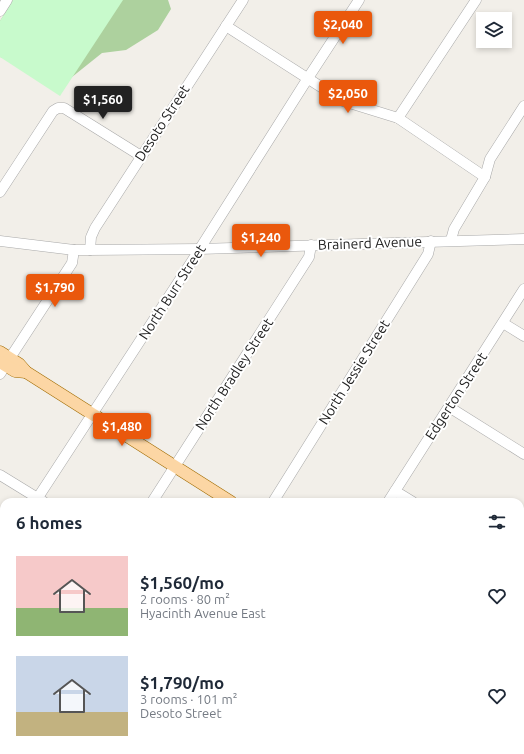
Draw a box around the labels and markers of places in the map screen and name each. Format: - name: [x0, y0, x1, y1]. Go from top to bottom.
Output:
- pin: $2,040: [310, 11, 376, 45]
- pin: $2,050: [315, 80, 381, 114]
- pin: $1,560: [70, 86, 136, 120]
- pin: $1,240: [228, 224, 294, 258]
- pin: $1,790: [22, 274, 88, 308]
- pin: $1,480: [89, 413, 155, 447]

